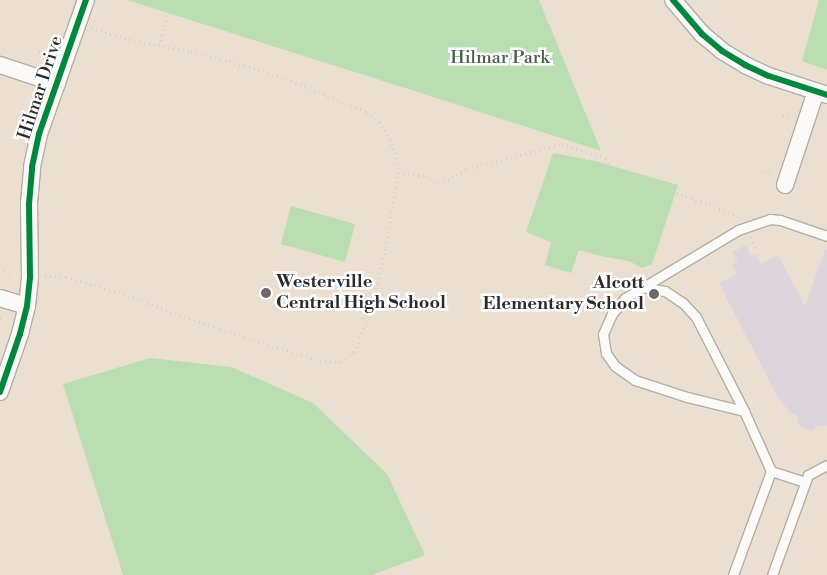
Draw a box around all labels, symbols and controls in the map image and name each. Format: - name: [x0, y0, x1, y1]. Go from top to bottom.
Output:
- street label: Hilmar Drive: [14, 33, 68, 143]
- park label: Hilmar Park: [450, 47, 550, 69]
- place label: Westerville Central High School: [276, 272, 446, 314]
- place label: Alcott Elementary School: [483, 273, 644, 316]
- marker: Westerville Central High School: [260, 287, 272, 299]
- marker: Alcott Elementary School: [648, 288, 660, 300]

